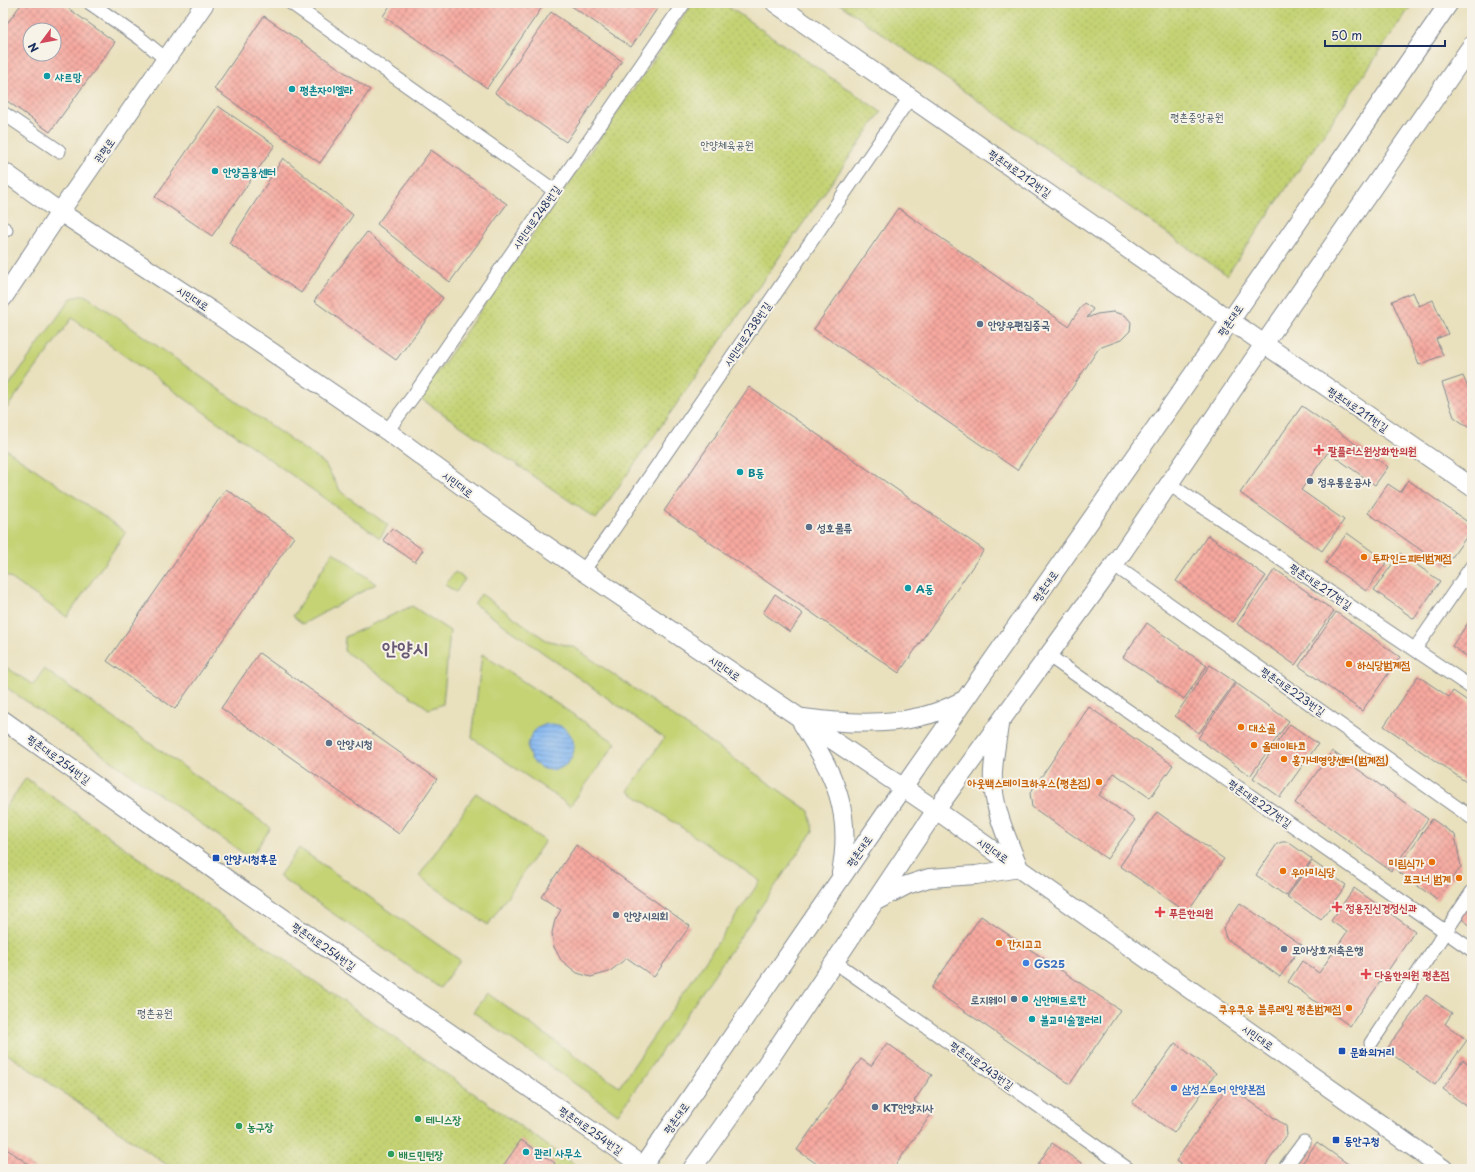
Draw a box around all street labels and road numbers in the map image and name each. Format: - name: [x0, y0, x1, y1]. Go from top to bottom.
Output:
- street label: 관평로: [89, 134, 119, 166]
- street label: 평촌대로212번길: [985, 145, 1055, 201]
- street label: 시민대로248번길: [508, 181, 564, 252]
- street label: 시민대로: [174, 281, 213, 315]
- street label: 시민대로238번길: [719, 298, 775, 370]
- street label: 평촌대로: [1213, 300, 1247, 339]
- street label: 평촌대로211번길: [1324, 382, 1392, 436]
- street label: 시민대로: [439, 467, 477, 502]
- street label: 평촌대로217번길: [1286, 559, 1356, 613]
- street label: 평촌대로: [1028, 567, 1062, 605]
- street label: 시민대로: [706, 651, 745, 685]
- street label: 평촌대로223번길: [1257, 662, 1329, 720]
- street label: 평촌대로254번길: [24, 730, 94, 788]
- street label: 평촌대로227번길: [1225, 775, 1296, 831]
- street label: 평촌대로: [842, 832, 876, 870]
- street label: 시민대로: [974, 833, 1012, 867]
- street label: 평촌대로254번길: [288, 918, 360, 975]
- street label: 시민대로: [1239, 1020, 1277, 1054]
- street label: 평촌대로243번길: [946, 1037, 1018, 1094]
- street label: 평촌대로: [659, 1099, 693, 1137]
- street label: 평촌대로254번길: [555, 1102, 627, 1159]

